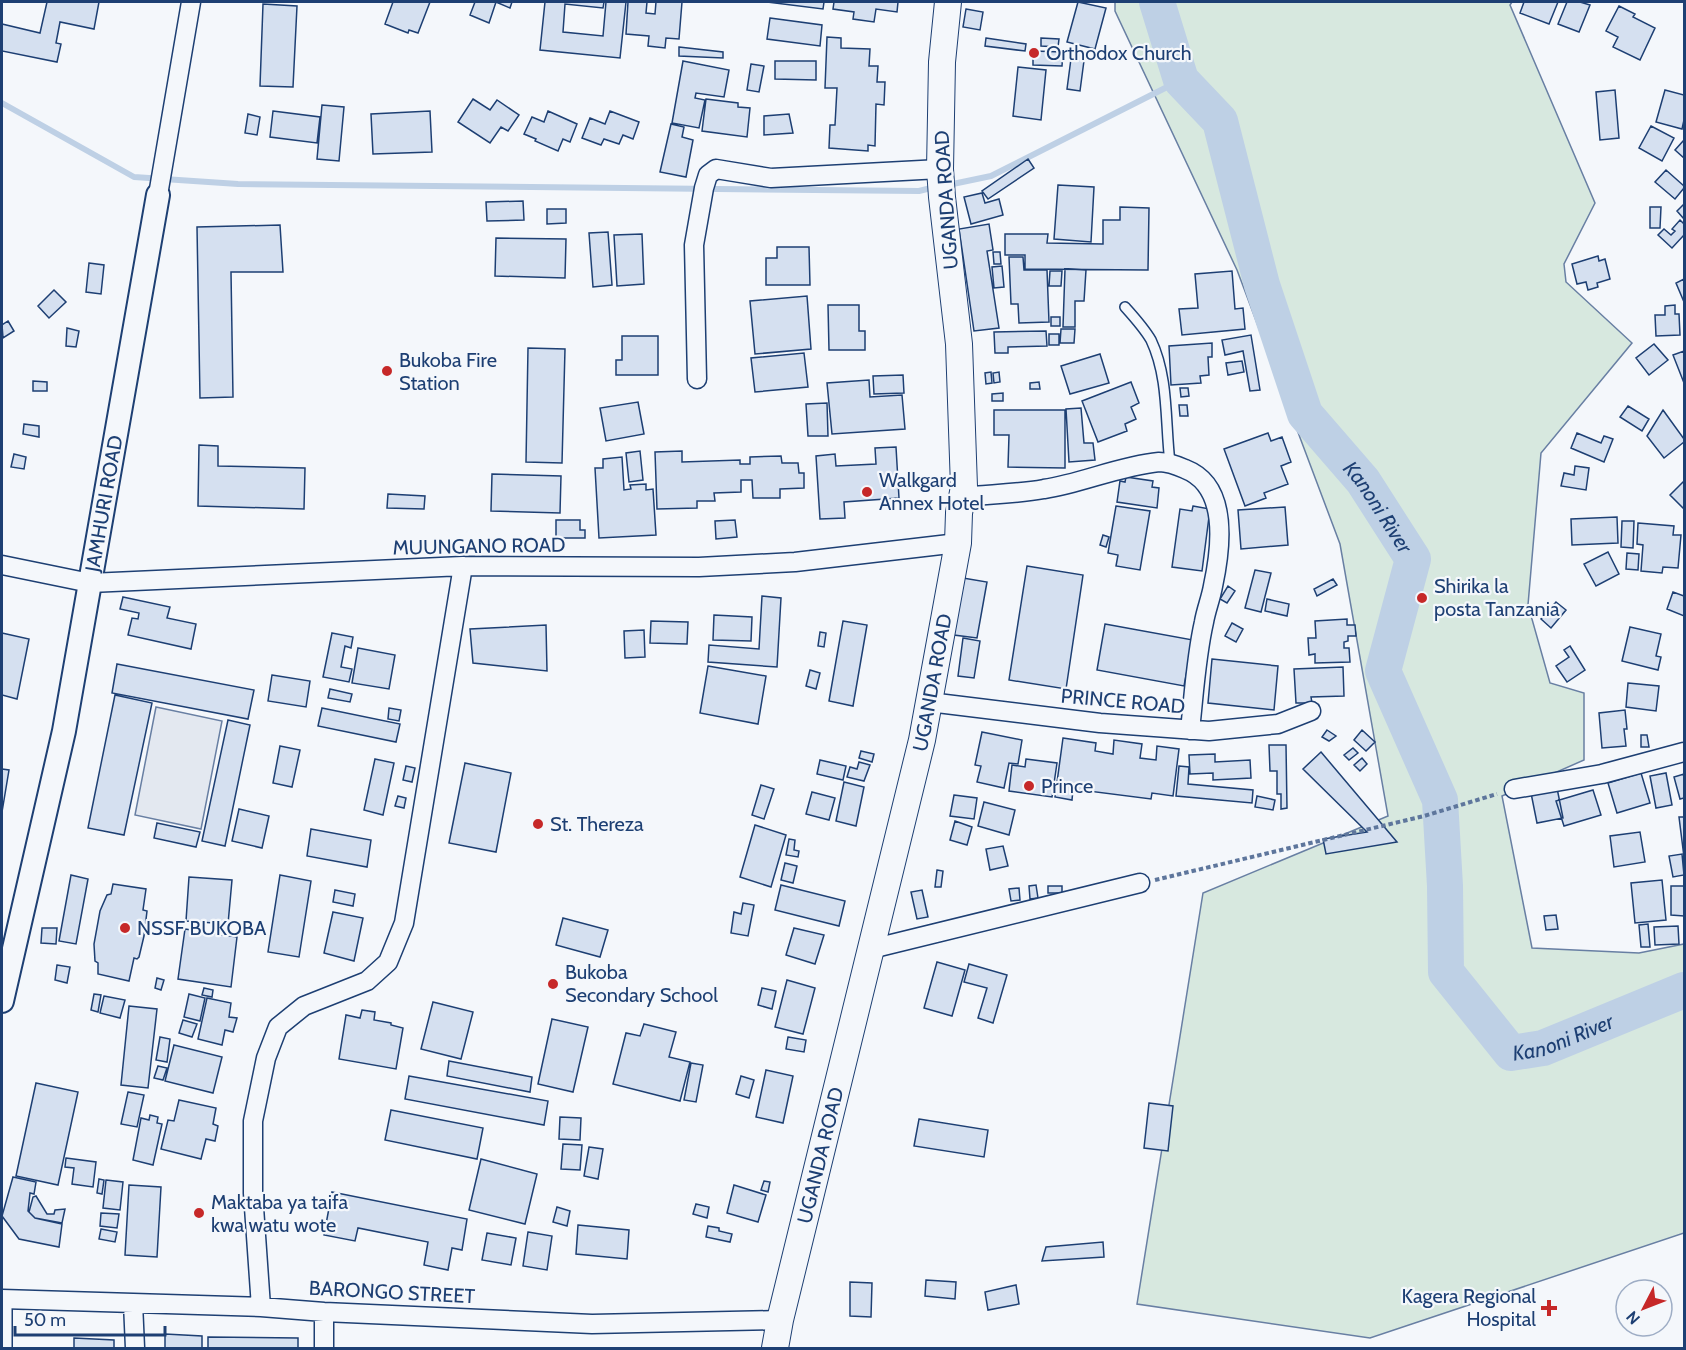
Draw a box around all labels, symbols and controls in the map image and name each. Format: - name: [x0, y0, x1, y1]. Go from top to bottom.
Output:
- place label: Orthodox Church: [1046, 41, 1191, 65]
- marker: Orthodox Church: [1027, 46, 1041, 60]
- street label: UGANDA ROAD: [929, 130, 963, 270]
- place label: Bukoba Fire Station: [399, 348, 497, 395]
- marker: Bukoba Fire Station: [380, 364, 394, 378]
- street label: JAMHURI ROAD: [80, 433, 128, 575]
- water label: Kanoni River: [1339, 456, 1419, 559]
- place label: Walkgard Annex Hotel: [879, 468, 984, 515]
- marker: Walkgard Annex Hotel: [860, 485, 874, 499]
- street label: MUUNGANO ROAD: [392, 532, 566, 560]
- place label: Shirika la posta Tanzania: [1434, 574, 1560, 621]
- marker: Shirika la posta Tanzania: [1415, 591, 1429, 605]
- street label: UGANDA ROAD: [908, 612, 957, 754]
- street label: PRINCE ROAD: [1060, 684, 1186, 718]
- place label: Prince: [1041, 774, 1093, 798]
- marker: Prince: [1022, 779, 1036, 793]
- place label: St. Thereza: [550, 812, 644, 836]
- marker: St. Thereza: [531, 817, 545, 831]
- place label: NSSF BUKOBA: [137, 916, 267, 940]
- marker: NSSF BUKOBA: [118, 921, 132, 935]
- place label: Bukoba Secondary School: [565, 960, 718, 1007]
- marker: Bukoba Secondary School: [546, 977, 560, 991]
- water label: Kanoni River: [1511, 1007, 1618, 1065]
- street label: UGANDA ROAD: [792, 1085, 849, 1226]
- place label: Maktaba ya taifa kwa watu wote: [211, 1190, 348, 1237]
- marker: Maktaba ya taifa kwa watu wote: [192, 1206, 206, 1220]
- street label: BARONGO STREET: [308, 1276, 476, 1308]
- north arrow: [1614, 1278, 1674, 1338]
- place label: Kagera Regional Hospital: [1402, 1284, 1536, 1331]
- scale bar: [15, 1299, 165, 1337]
- marker: Kagera Regional Hospital: [1540, 1299, 1558, 1317]
- text: N: [1622, 1307, 1644, 1328]
- text: 50 m: [24, 1309, 66, 1331]

